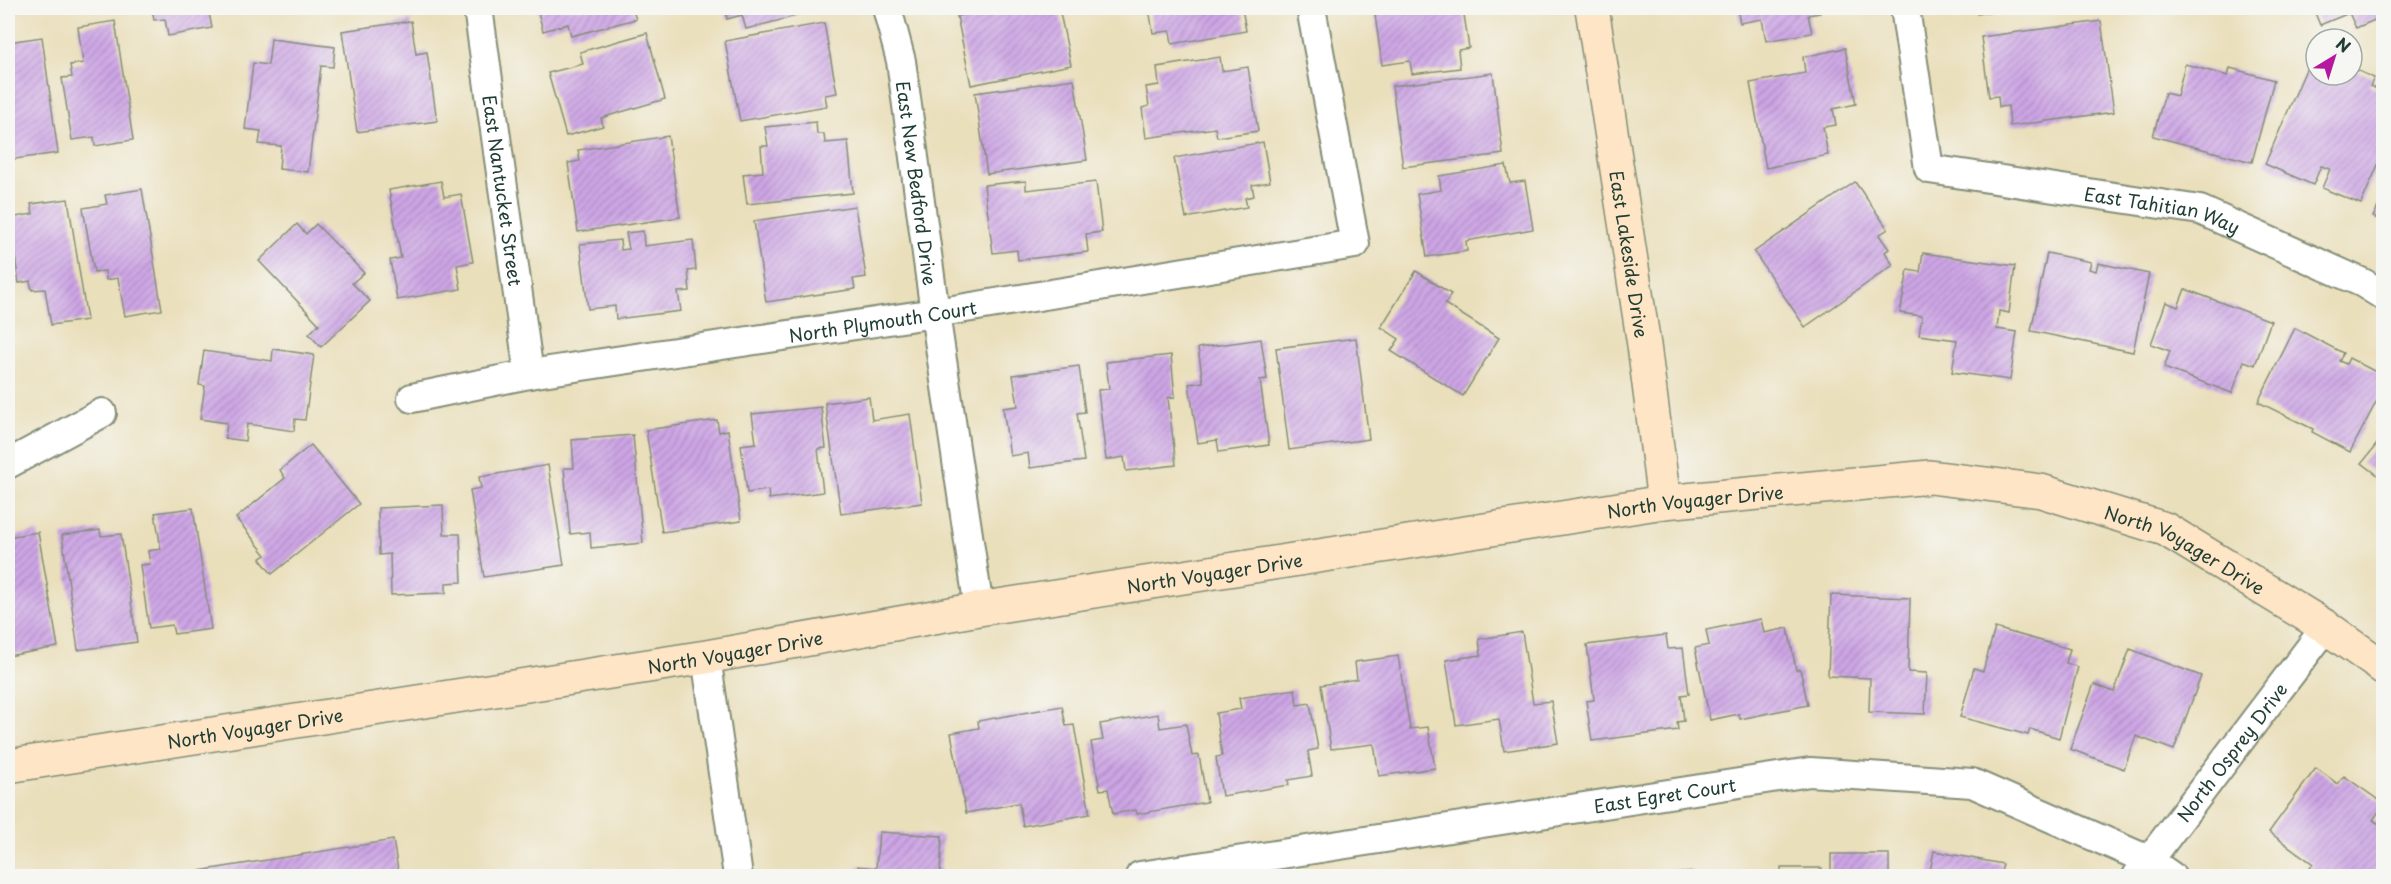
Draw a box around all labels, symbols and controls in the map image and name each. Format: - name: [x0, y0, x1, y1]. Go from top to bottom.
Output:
- north arrow: [2304, 27, 2364, 87]
- text: N: [2331, 31, 2356, 58]
- street label: East New Bedford Drive: [890, 79, 945, 287]
- street label: East Nantucket Street: [477, 93, 530, 287]
- street label: East Lakeside Drive: [1604, 168, 1656, 340]
- street label: East Tahitian Way: [2083, 179, 2245, 240]
- street label: North Plymouth Court: [787, 293, 978, 348]
- street label: North Voyager Drive: [1605, 477, 1785, 524]
- street label: North Voyager Drive: [2101, 498, 2270, 600]
- street label: North Voyager Drive: [1125, 545, 1304, 599]
- street label: North Voyager Drive: [645, 623, 825, 679]
- street label: North Osprey Drive: [2170, 676, 2293, 827]
- street label: North Voyager Drive: [165, 700, 345, 754]
- street label: East Egret Court: [1592, 770, 1738, 819]

